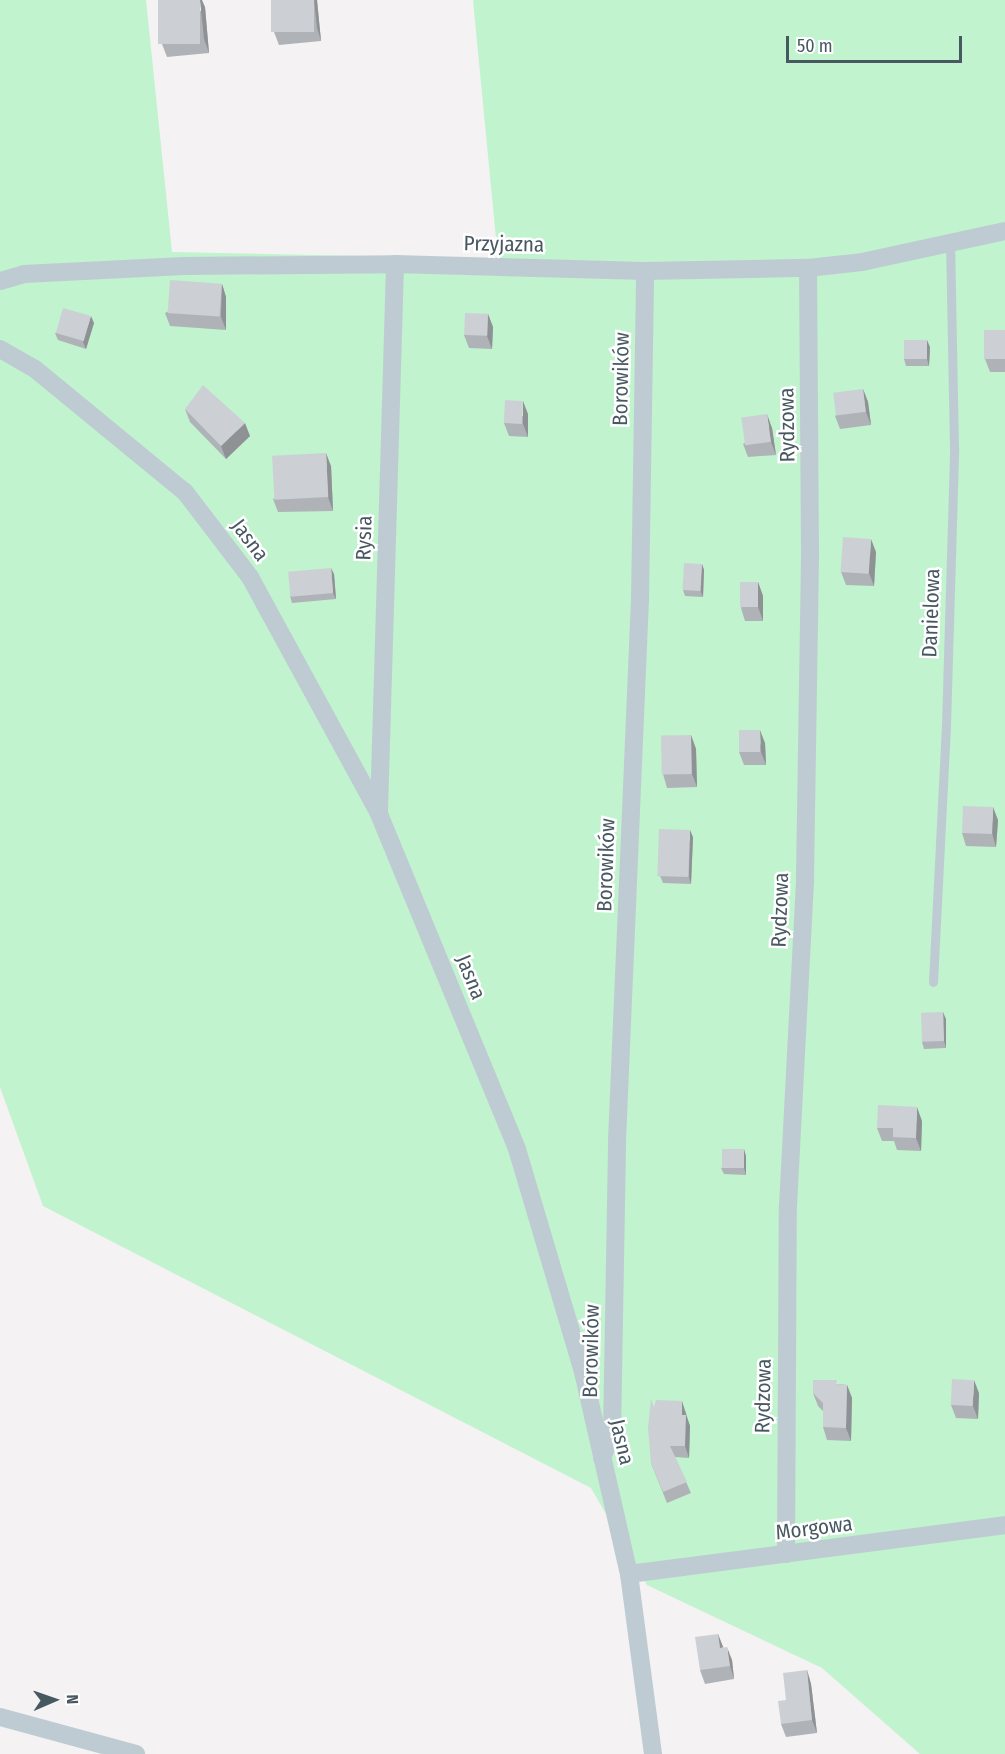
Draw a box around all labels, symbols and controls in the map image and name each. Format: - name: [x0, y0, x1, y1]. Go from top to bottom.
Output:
- scale bar: [789, 24, 964, 62]
- text: 50 m: [797, 35, 833, 57]
- street label: Przyjazna: [463, 231, 545, 257]
- street label: Borowików: [608, 332, 634, 426]
- street label: Rydzowa: [774, 387, 800, 463]
- street label: Jasna: [226, 514, 274, 566]
- street label: Rysia: [351, 515, 377, 561]
- street label: Danielowa: [917, 568, 945, 658]
- street label: Borowików: [592, 818, 620, 912]
- street label: Rydzowa: [766, 872, 794, 948]
- street label: Jasna: [451, 951, 491, 1003]
- street label: Borowików: [578, 1304, 604, 1398]
- street label: Rydzowa: [750, 1358, 776, 1434]
- street label: Jasna: [605, 1417, 639, 1467]
- street label: Morgowa: [774, 1511, 854, 1545]
- north arrow: [24, 1670, 84, 1730]
- text: N: [63, 1694, 82, 1704]

